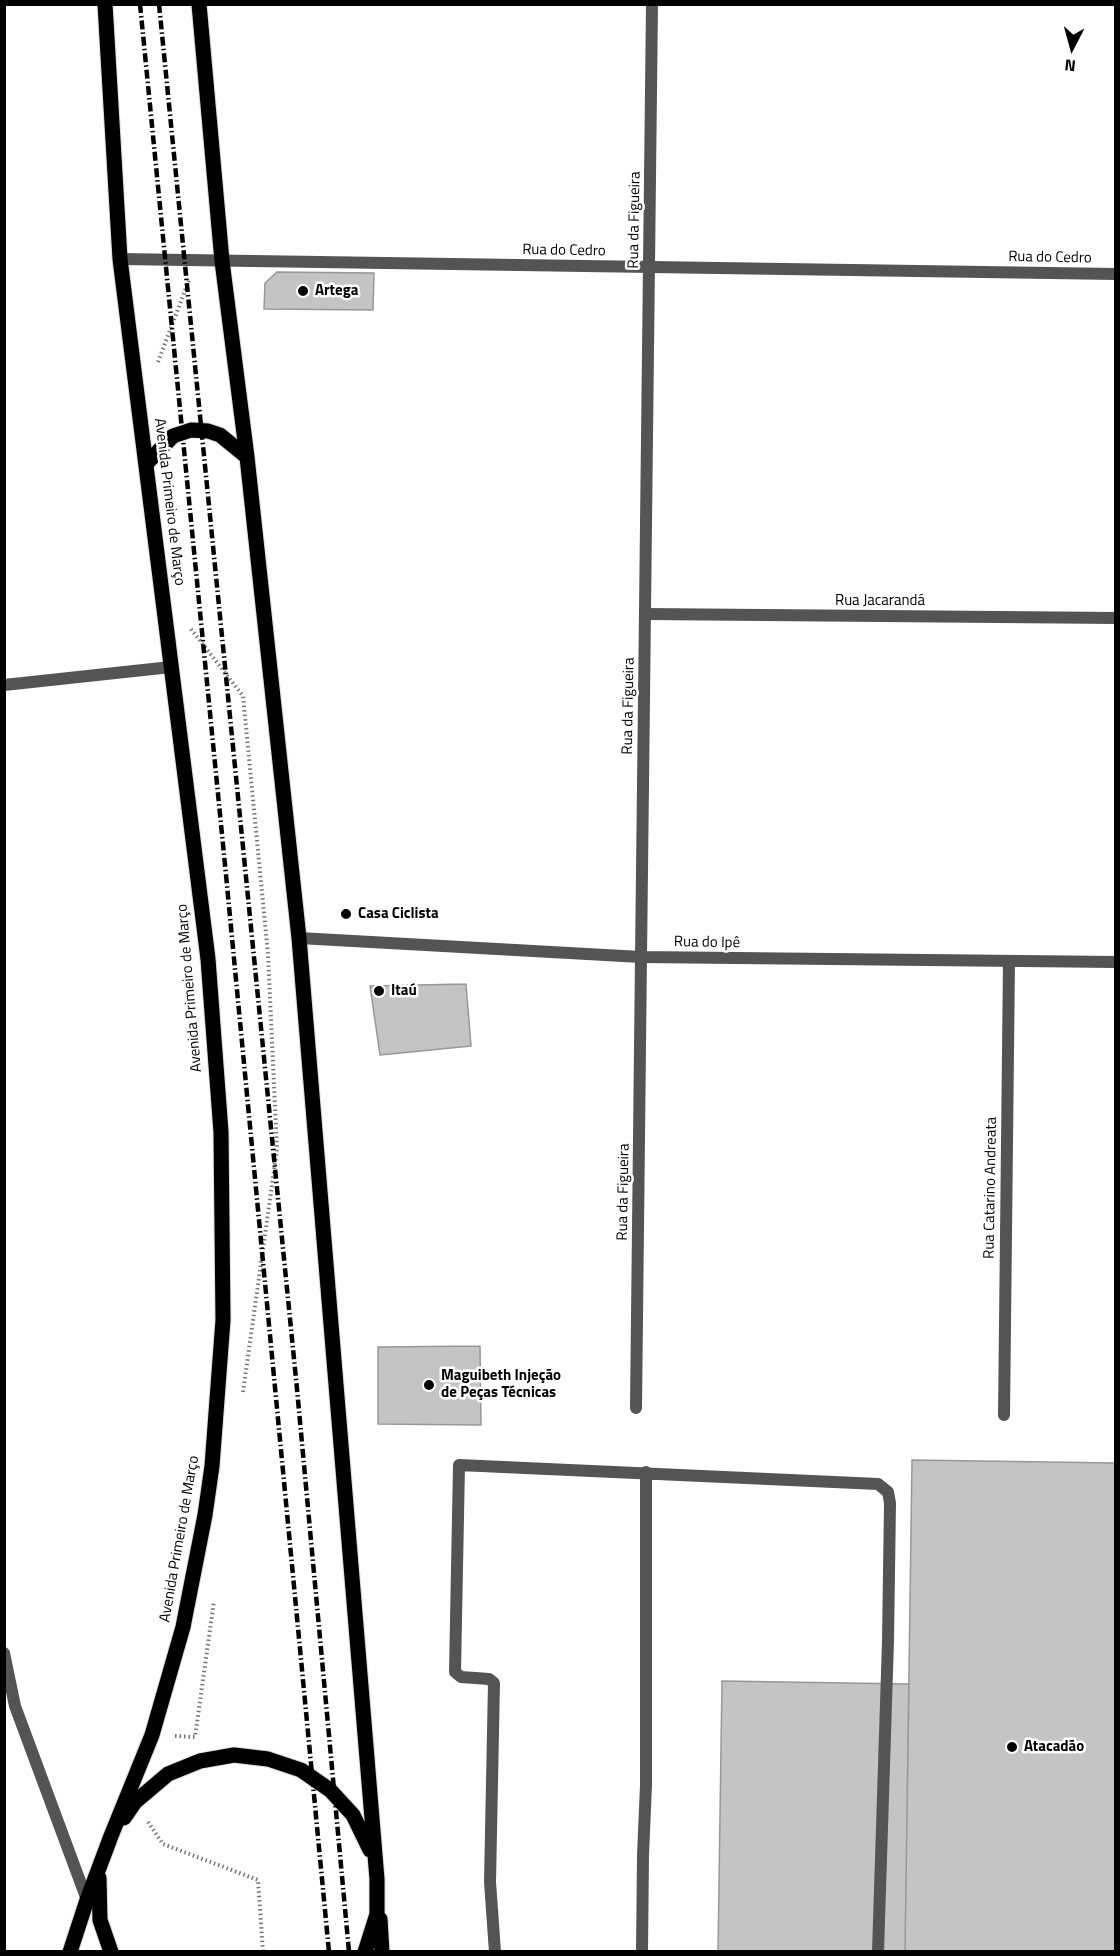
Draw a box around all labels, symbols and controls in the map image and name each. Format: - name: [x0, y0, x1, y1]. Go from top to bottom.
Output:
- north arrow: [1042, 18, 1102, 78]
- text: N: [1063, 53, 1077, 78]
- street label: Rua da Figueira: [625, 171, 645, 269]
- street label: Rua do Cedro: [522, 241, 606, 261]
- street label: Rua do Cedro: [1008, 248, 1092, 268]
- place label: Artega: [315, 282, 358, 300]
- marker: Artega: [296, 284, 310, 298]
- street label: Avenida Primeiro de Março: [150, 417, 188, 587]
- street label: Rua Jacarandá: [835, 592, 925, 610]
- street label: Rua da Figueira: [619, 657, 639, 755]
- street label: Avenida Primeiro de Março: [174, 903, 206, 1073]
- place label: Casa Ciclista: [358, 905, 439, 923]
- marker: Casa Ciclista: [339, 907, 353, 921]
- street label: Rua do Ipê: [674, 933, 740, 953]
- place label: Itaú: [391, 982, 417, 1000]
- marker: Itaú: [372, 984, 386, 998]
- street label: Rua Catarino Andreata: [981, 1117, 1001, 1259]
- street label: Rua da Figueira: [614, 1143, 634, 1241]
- place label: Maguibeth Injeção de Peças Técnicas: [441, 1367, 561, 1402]
- marker: Maguibeth Injeção de Peças Técnicas: [422, 1378, 436, 1392]
- street label: Avenida Primeiro de Março: [156, 1454, 204, 1624]
- place label: Atacadão: [1024, 1738, 1084, 1756]
- marker: Atacadão: [1005, 1740, 1019, 1754]

